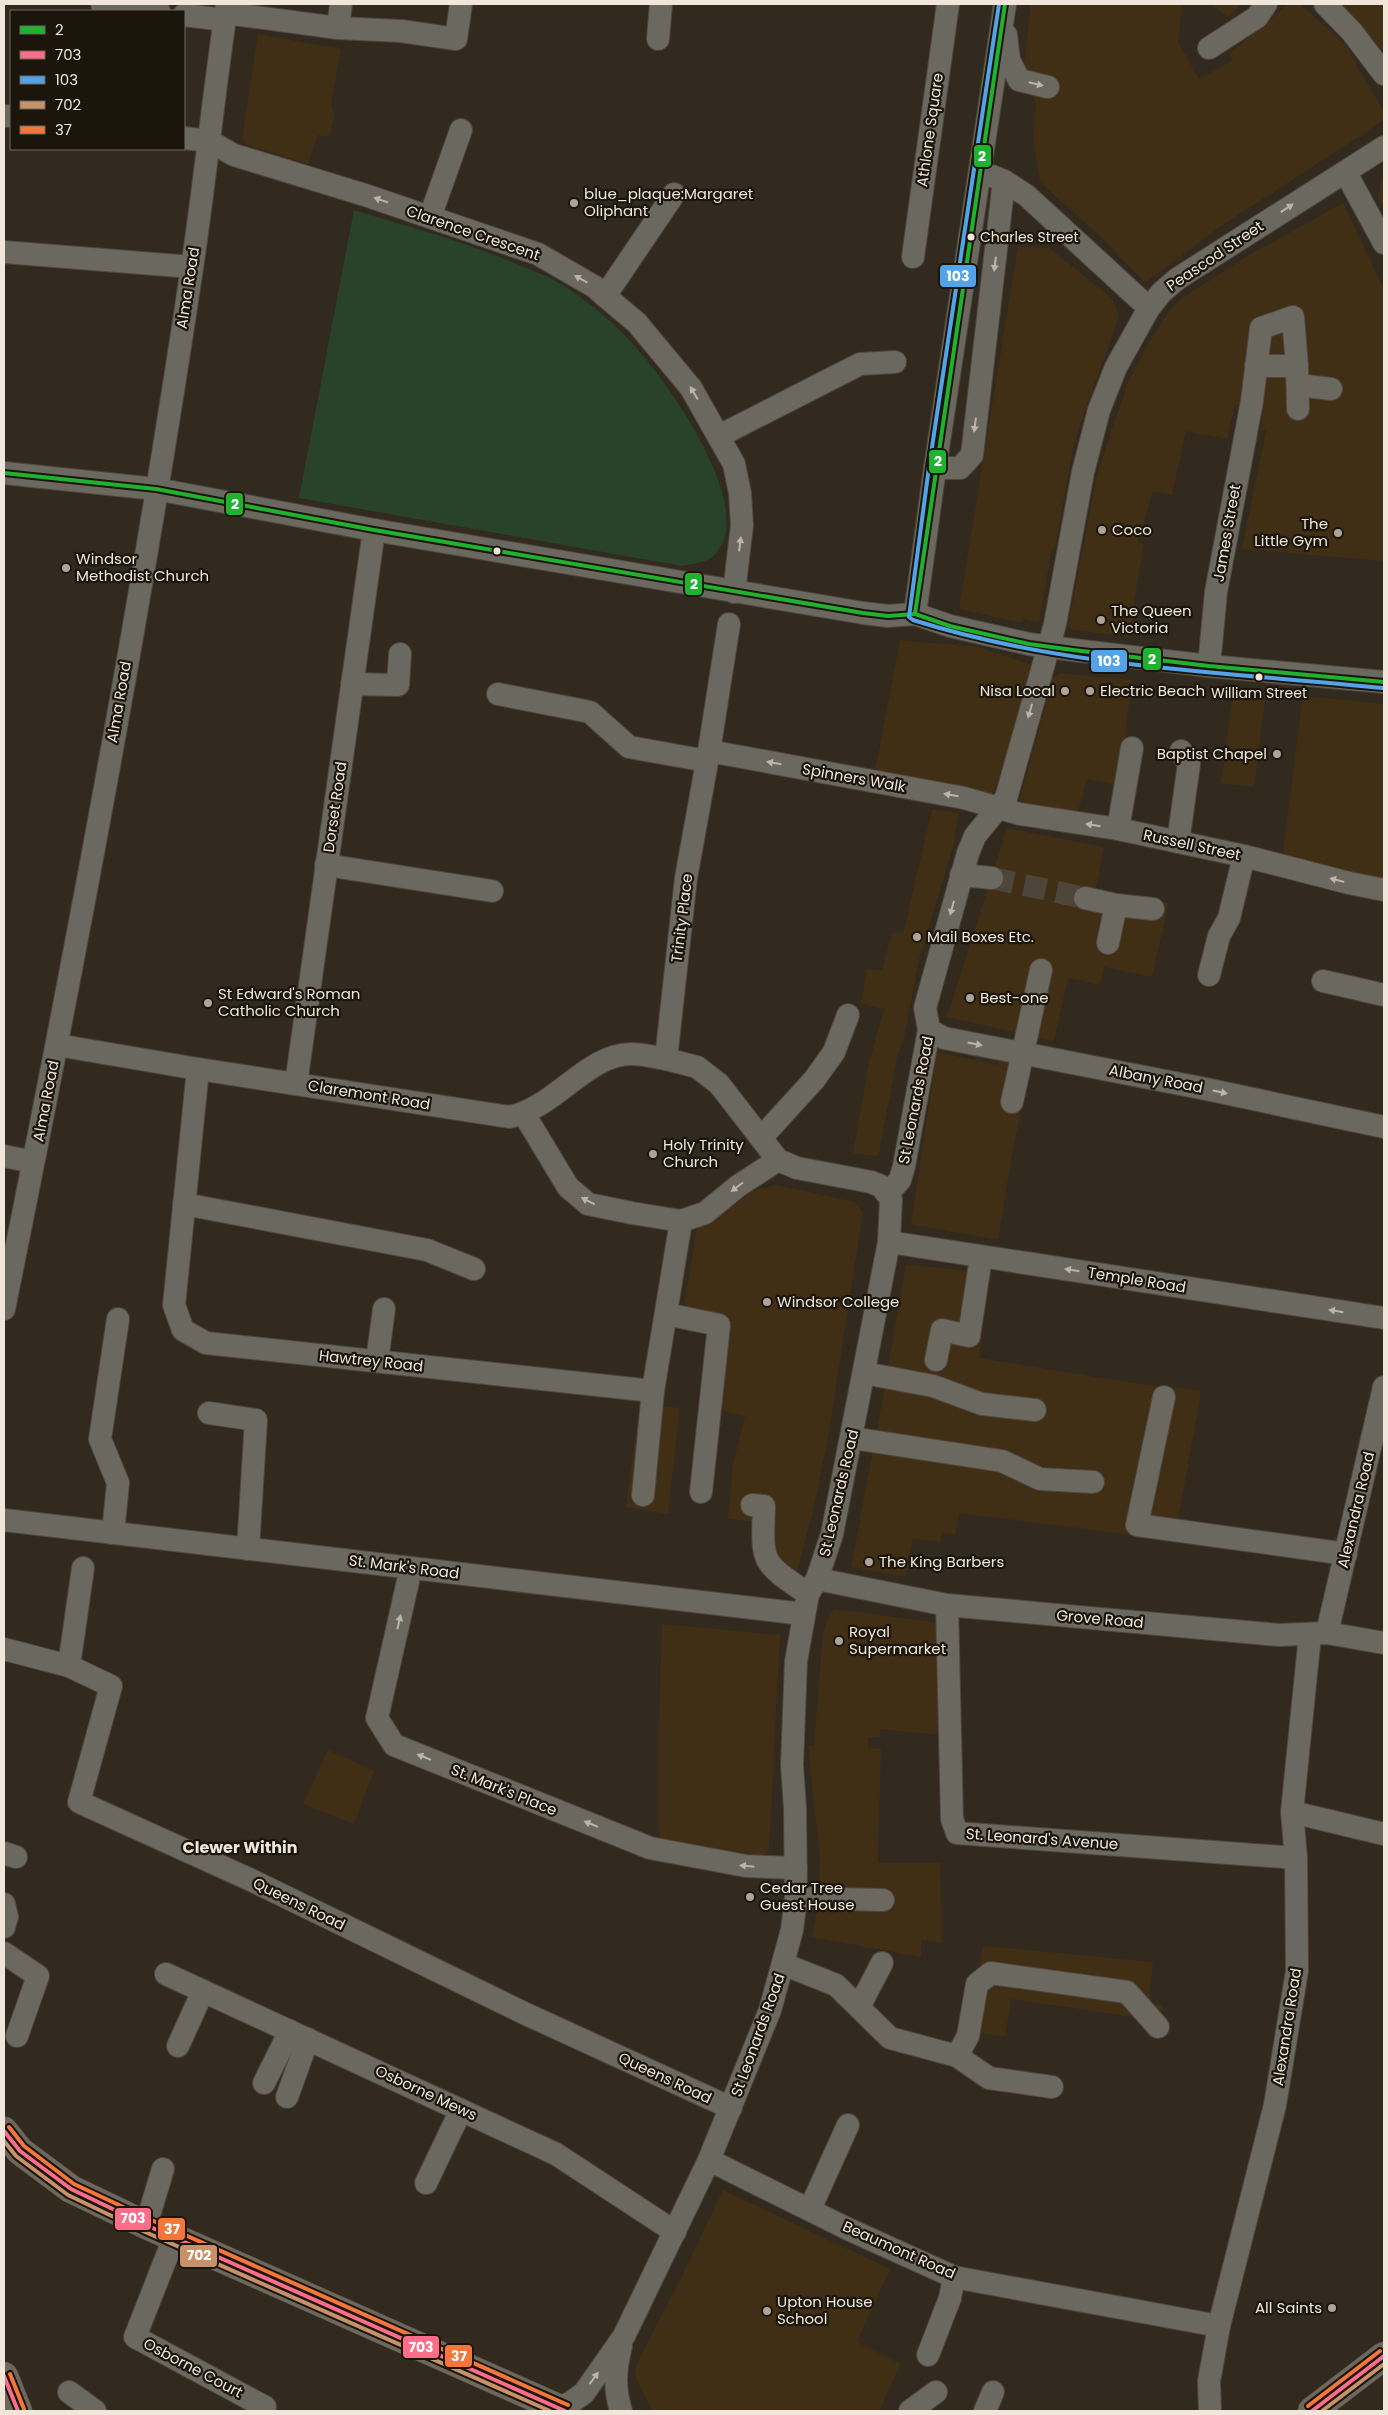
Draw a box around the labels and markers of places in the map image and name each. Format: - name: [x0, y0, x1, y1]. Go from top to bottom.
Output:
- place label: blue_plaque:Margaret Oliphant: [584, 183, 753, 221]
- marker: blue_plaque:Margaret Oliphant: [568, 197, 580, 209]
- place label: Charles Street: [980, 227, 1079, 247]
- marker: Charles Street: [966, 232, 976, 242]
- place label: The Little Gym: [1254, 513, 1328, 551]
- place label: Coco: [1112, 519, 1152, 540]
- marker: Coco: [1096, 524, 1108, 536]
- marker: The Little Gym: [1332, 527, 1344, 539]
- unlabelled marker: [492, 546, 502, 556]
- place label: Windsor Methodist Church: [76, 548, 209, 586]
- marker: Windsor Methodist Church: [60, 562, 72, 574]
- place label: The Queen Victoria: [1111, 600, 1192, 638]
- marker: The Queen Victoria: [1095, 614, 1107, 626]
- marker: William Street: [1254, 672, 1264, 682]
- place label: Nisa Local: [980, 680, 1055, 701]
- place label: Electric Beach: [1100, 680, 1205, 701]
- place label: William Street: [1211, 683, 1307, 703]
- marker: Nisa Local: [1059, 685, 1071, 697]
- marker: Electric Beach: [1084, 685, 1096, 697]
- place label: Baptist Chapel: [1157, 743, 1267, 764]
- marker: Baptist Chapel: [1271, 748, 1283, 760]
- place label: Mail Boxes Etc.: [927, 926, 1034, 947]
- marker: Mail Boxes Etc.: [911, 931, 923, 943]
- place label: St Edward's Roman Catholic Church: [218, 983, 360, 1021]
- place label: Best-one: [980, 987, 1049, 1008]
- marker: Best-one: [964, 992, 976, 1004]
- marker: St Edward's Roman Catholic Church: [202, 997, 214, 1009]
- place label: Holy Trinity Church: [663, 1134, 744, 1172]
- marker: Holy Trinity Church: [647, 1148, 659, 1160]
- place label: Windsor College: [777, 1291, 899, 1312]
- marker: Windsor College: [761, 1296, 773, 1308]
- place label: The King Barbers: [879, 1551, 1004, 1572]
- marker: The King Barbers: [863, 1556, 875, 1568]
- place label: Royal Supermarket: [849, 1621, 946, 1659]
- marker: Royal Supermarket: [833, 1635, 845, 1647]
- place label: Cedar Tree Guest House: [760, 1877, 855, 1915]
- marker: Cedar Tree Guest House: [744, 1891, 756, 1903]
- place label: Upton House School: [777, 2291, 873, 2329]
- place label: All Saints: [1255, 2297, 1322, 2318]
- marker: All Saints: [1326, 2302, 1338, 2314]
- marker: Upton House School: [761, 2305, 773, 2317]

